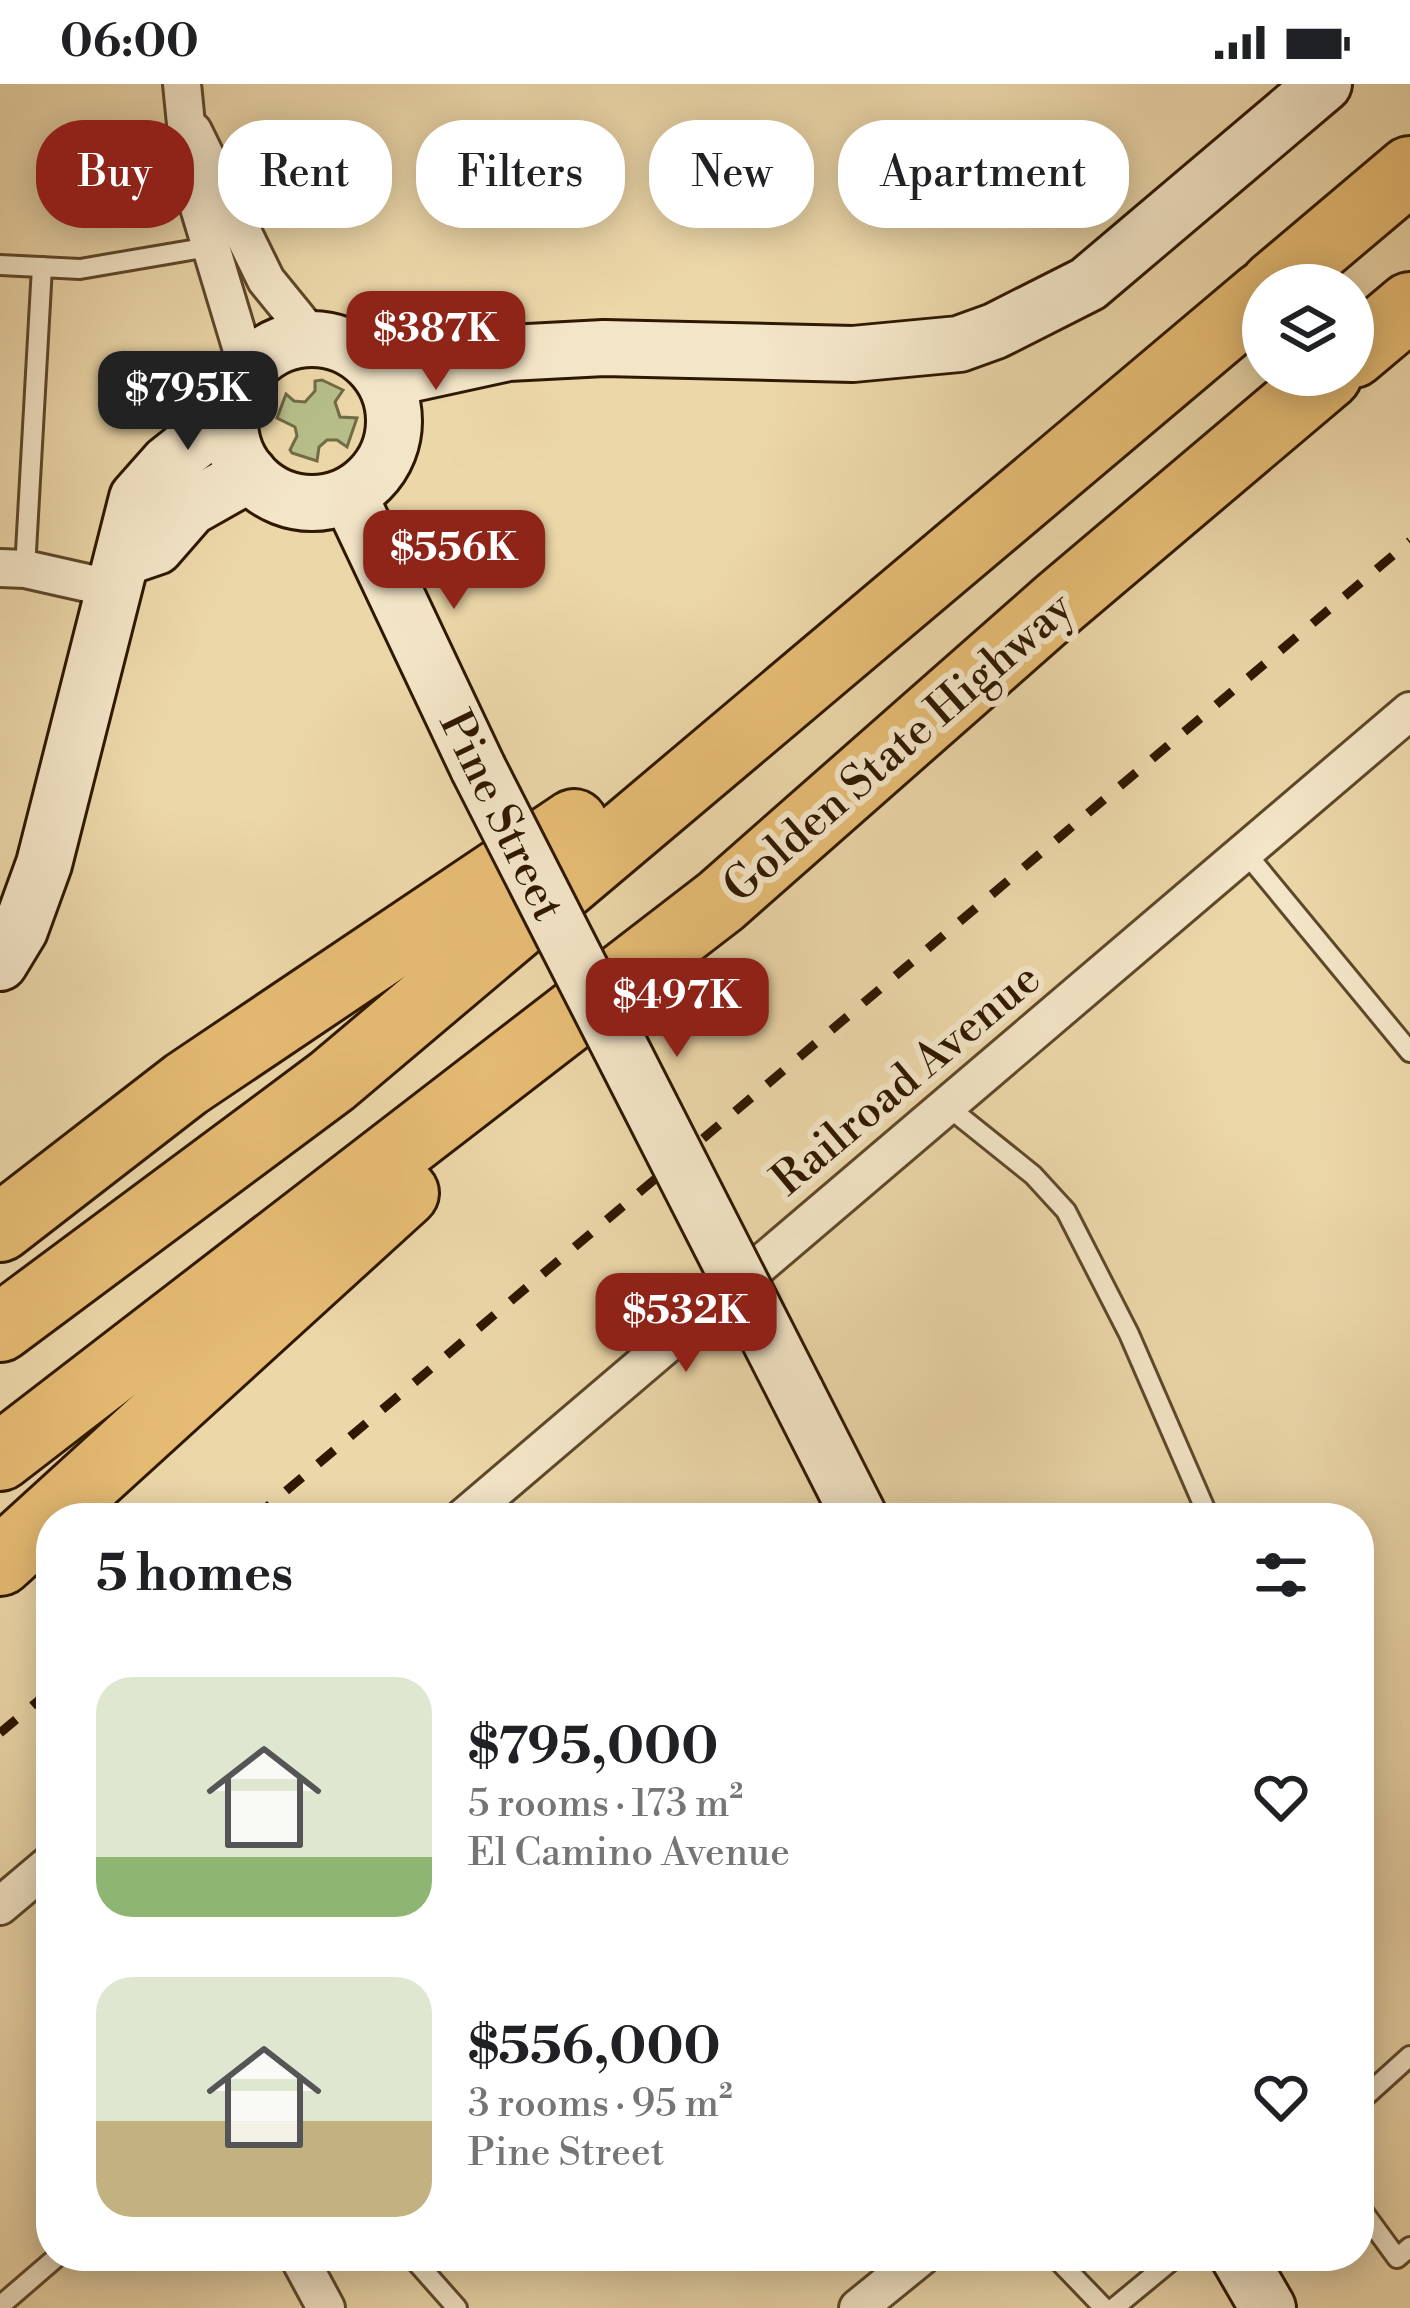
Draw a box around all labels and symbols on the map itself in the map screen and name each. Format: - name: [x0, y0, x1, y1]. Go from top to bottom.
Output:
- pin: $387K: [352, 291, 520, 393]
- pin: $795K: [104, 351, 272, 453]
- pin: $556K: [370, 510, 538, 612]
- street label: Golden State Highway: [712, 580, 1086, 915]
- street label: Pine Street: [425, 702, 576, 931]
- street label: Railroad Avenue: [761, 951, 1053, 1209]
- pin: $497K: [593, 958, 761, 1060]
- pin: $532K: [602, 1273, 770, 1375]

